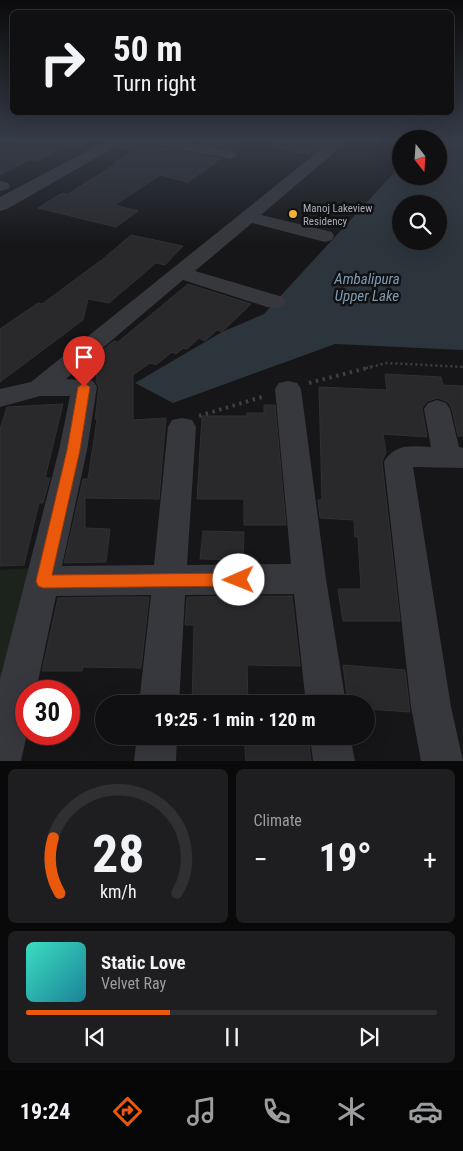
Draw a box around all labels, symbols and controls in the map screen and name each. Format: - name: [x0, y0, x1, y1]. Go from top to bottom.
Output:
- text: 50 m: [113, 29, 182, 70]
- icon: right: [30, 30, 95, 95]
- text: Turn right: [113, 71, 196, 96]
- north arrow: [392, 130, 448, 185]
- map controls: [392, 130, 447, 250]
- button: search: [392, 195, 447, 250]
- place label: Manoj Lakeview Residency: [303, 202, 372, 228]
- marker: Manoj Lakeview Residency: [287, 208, 299, 220]
- water label: Ambalipura Upper Lake: [333, 270, 400, 305]
- pin: [63, 336, 105, 387]
- icon: arrive: [70, 343, 98, 371]
- position arrow: [212, 553, 264, 605]
- speed limit sign: 30: [15, 680, 80, 745]
- text: 19:25 · 1 min · 120 m: [154, 708, 316, 731]
- text: Climate: [254, 811, 302, 830]
- text: 28: [91, 824, 144, 885]
- text: 19°: [319, 836, 372, 880]
- text: −: [254, 843, 268, 876]
- text: +: [423, 843, 437, 876]
- text: km/h: [99, 881, 136, 902]
- text: Static Love: [101, 951, 186, 974]
- text: Velvet Ray: [101, 974, 166, 993]
- icon: previous: [81, 1023, 109, 1051]
- icon: pause: [218, 1023, 246, 1051]
- icon: next: [355, 1023, 383, 1051]
- icon: directions: [110, 1094, 145, 1129]
- icon: music: [184, 1094, 219, 1129]
- icon: phone: [259, 1094, 294, 1129]
- icon: climate: [334, 1094, 369, 1129]
- icon: car: [408, 1094, 443, 1129]
- text: 19:24: [20, 1099, 70, 1124]

